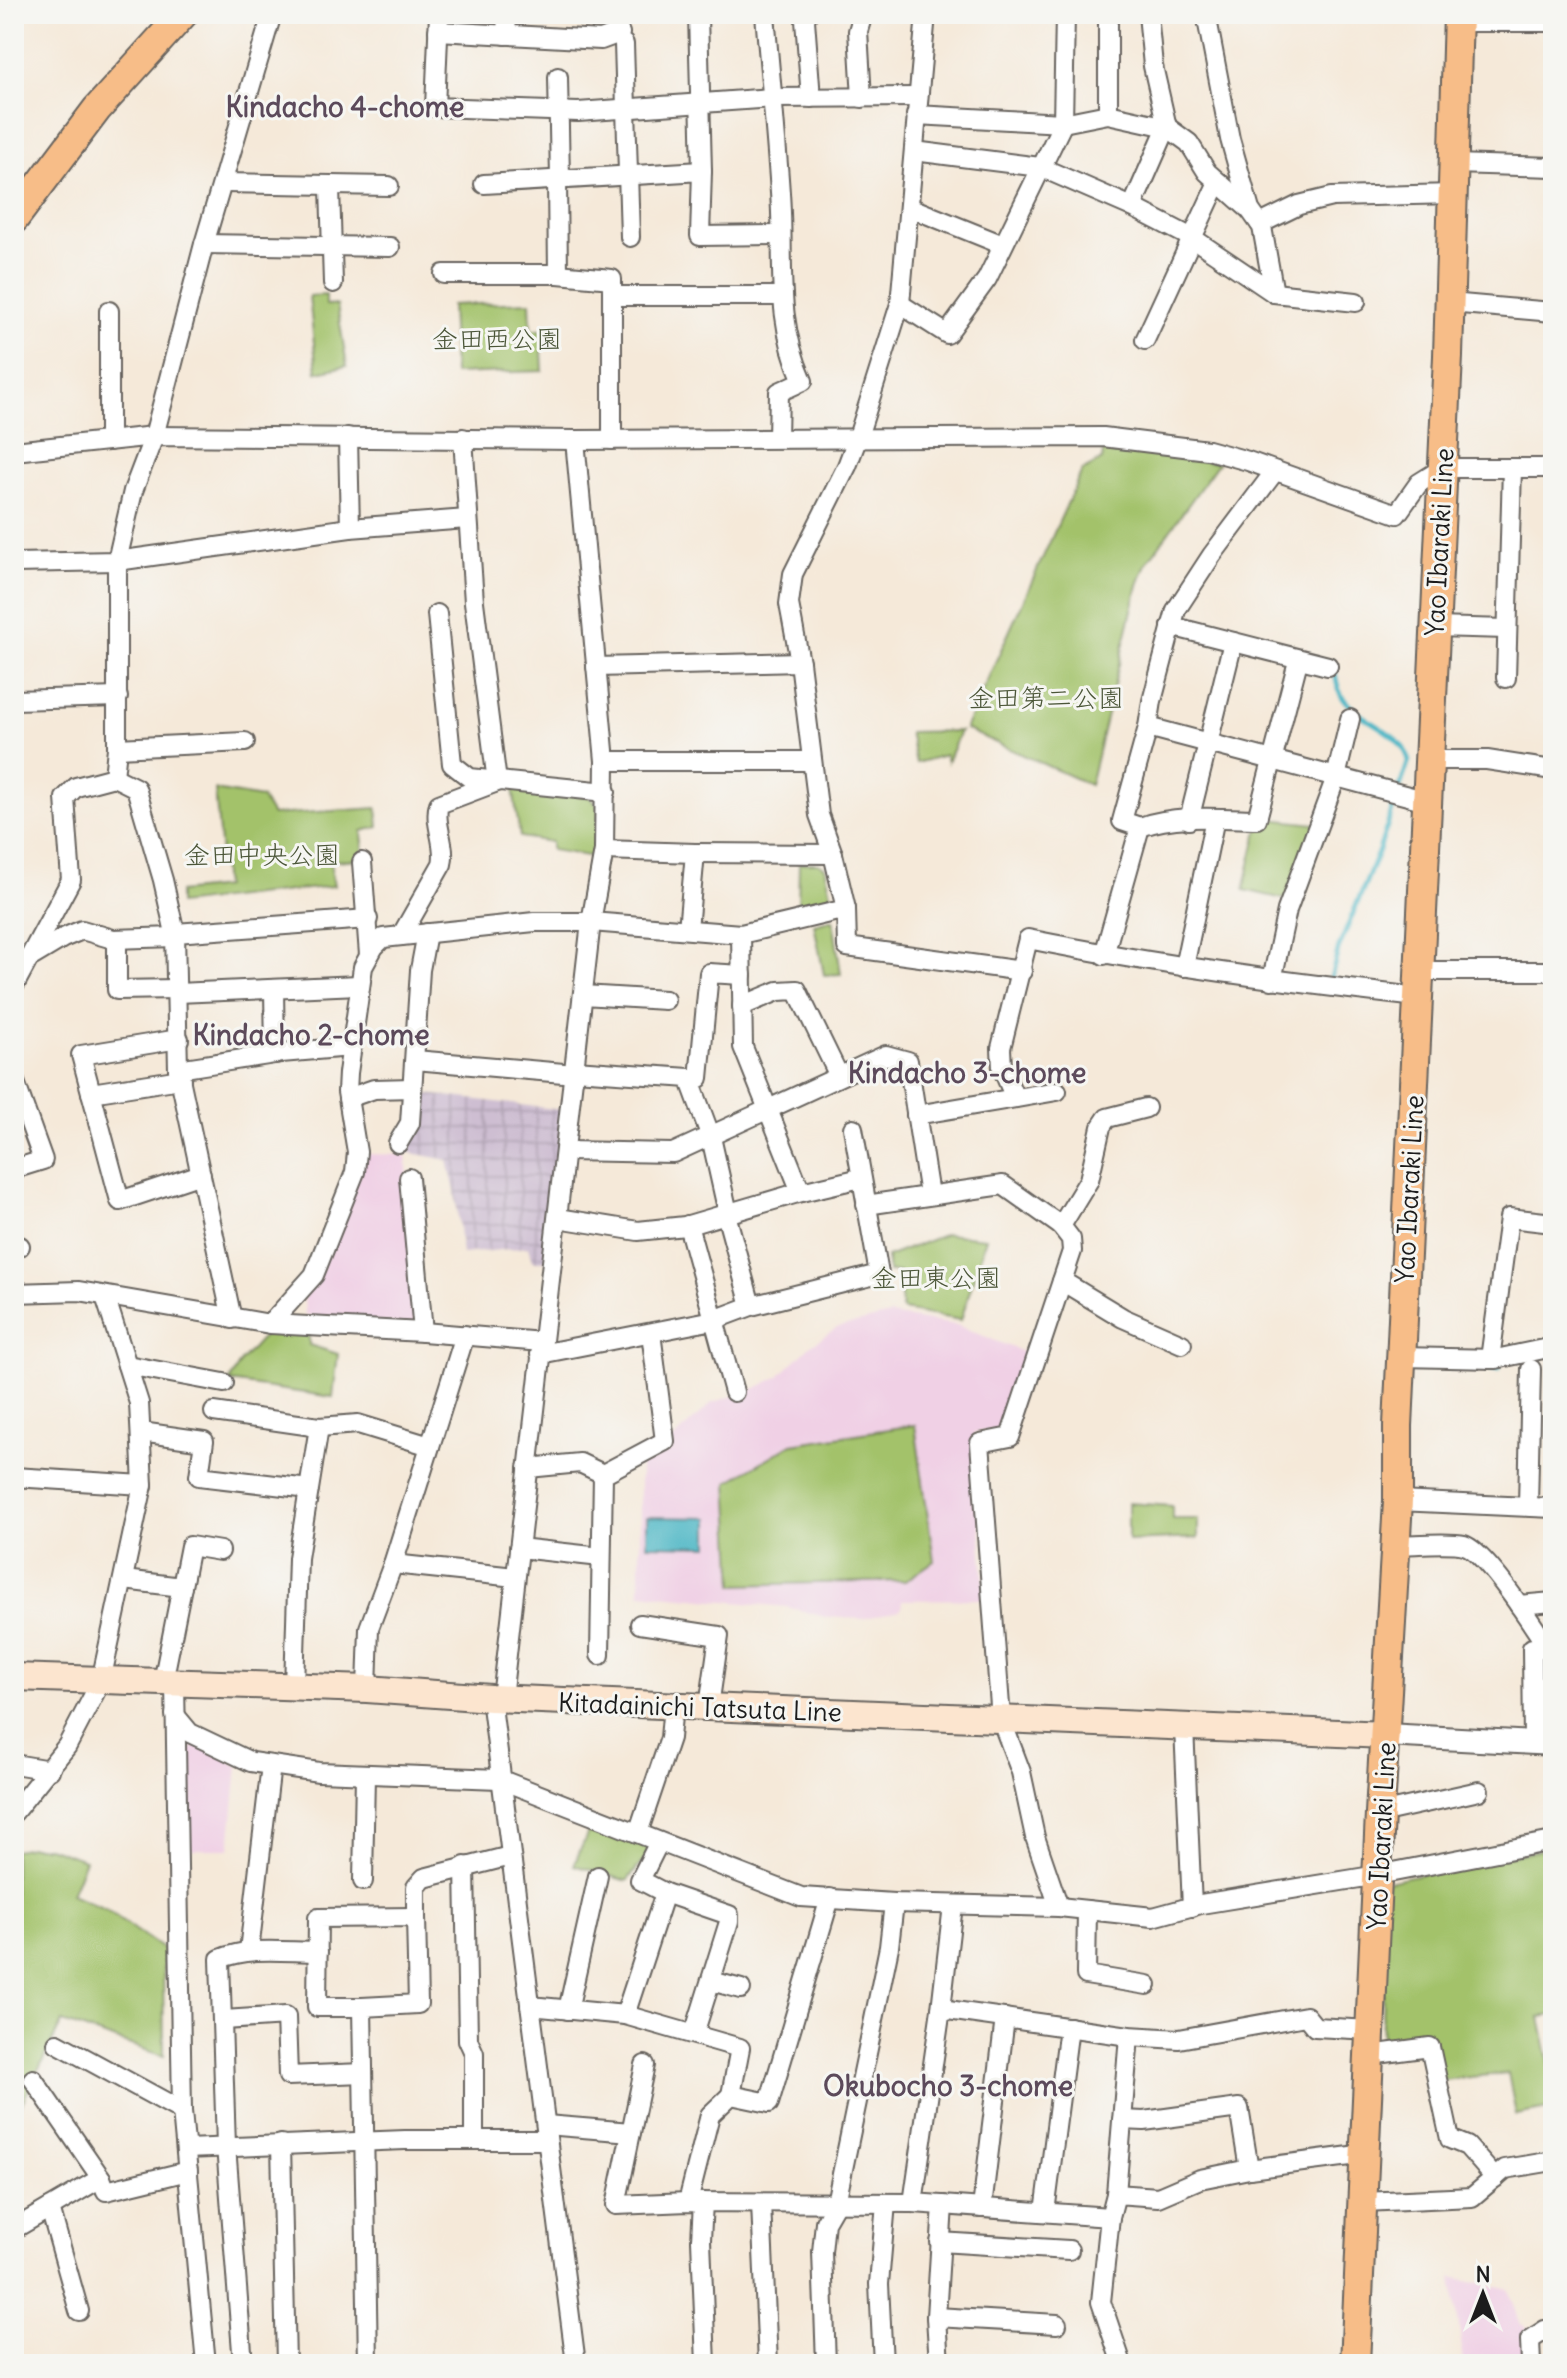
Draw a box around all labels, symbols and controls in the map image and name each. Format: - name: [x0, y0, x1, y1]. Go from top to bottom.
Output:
- district label: Kindacho 4-chome: [226, 89, 464, 125]
- park label: 金田西公園: [432, 322, 562, 355]
- street label: Yao Ibaraki Line: [1418, 447, 1460, 637]
- park label: 金田第二公園: [968, 681, 1124, 714]
- park label: 金田中央公園: [184, 838, 340, 871]
- district label: Kindacho 2-chome: [192, 1017, 430, 1053]
- district label: Kindacho 3-chome: [848, 1055, 1086, 1091]
- street label: Yao Ibaraki Line: [1388, 1094, 1430, 1284]
- park label: 金田東公園: [871, 1261, 1001, 1294]
- street label: Kitadainichi Tatsuta Line: [558, 1686, 842, 1728]
- street label: Yao Ibaraki Line: [1360, 1741, 1402, 1931]
- district label: Okubocho 3-chome: [823, 2068, 1073, 2104]
- north arrow: [1443, 2254, 1523, 2334]
- text: N: [1475, 2260, 1491, 2288]

